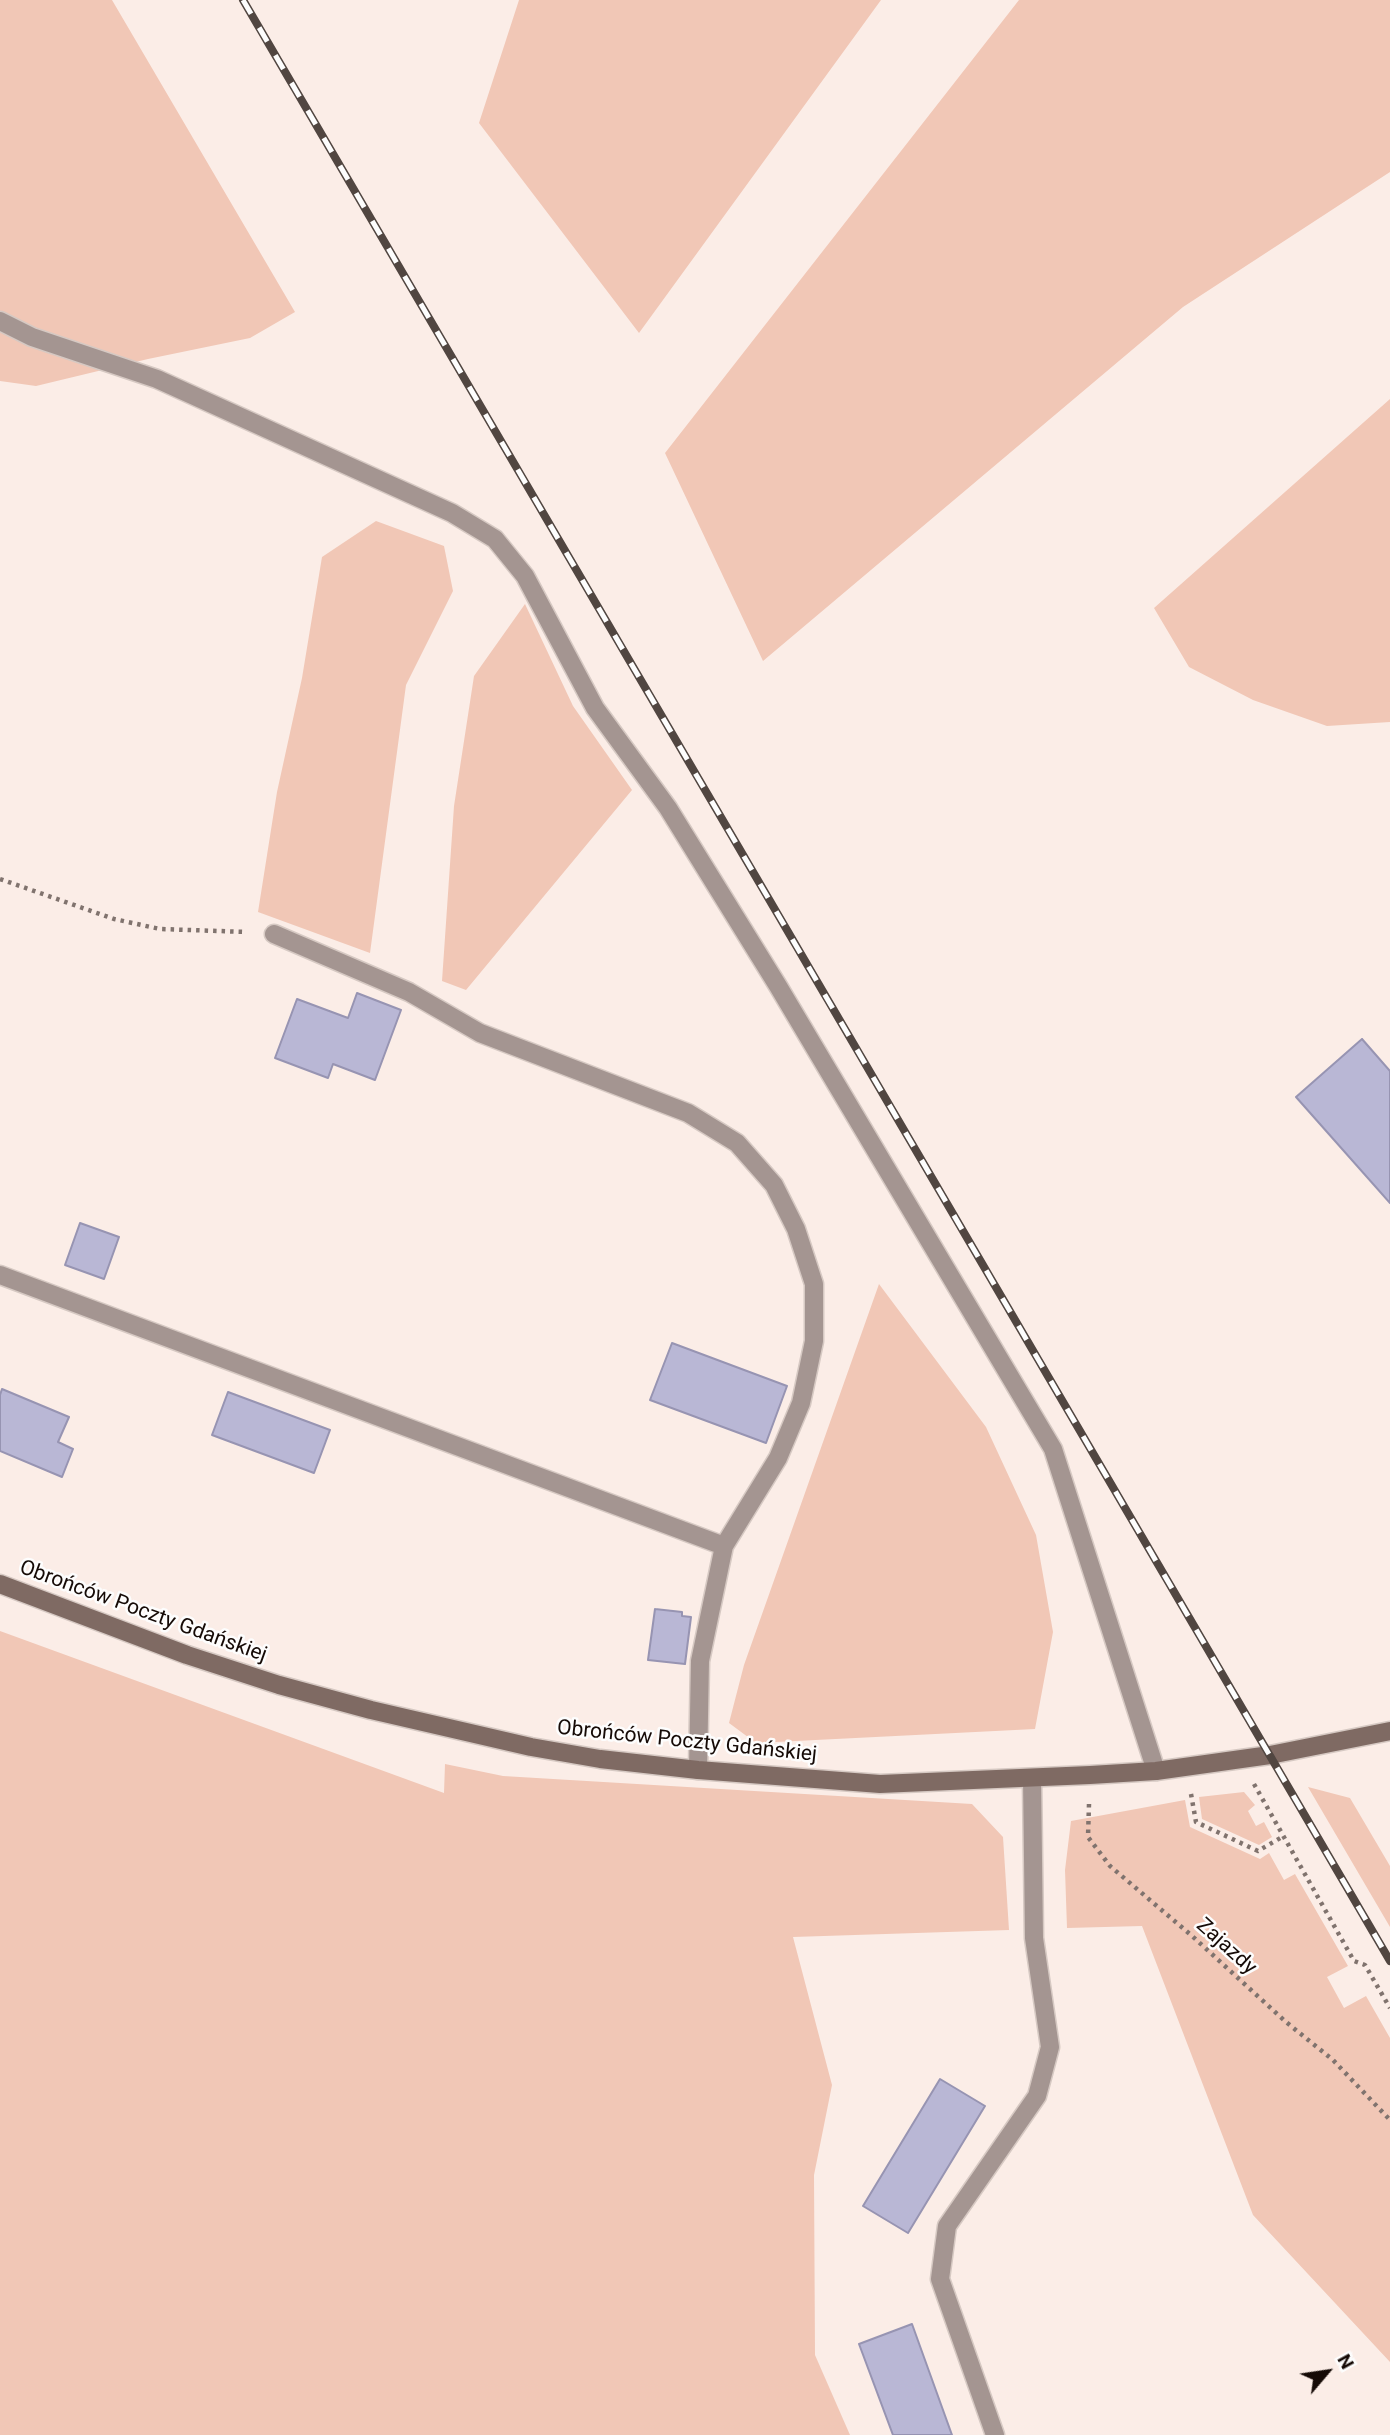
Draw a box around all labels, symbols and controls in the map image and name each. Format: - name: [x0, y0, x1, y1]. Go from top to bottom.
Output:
- street label: Obrońców Poczty Gdańskiej: [16, 1556, 270, 1668]
- street label: Obrońców Poczty Gdańskiej: [556, 1716, 818, 1768]
- street label: Zajazdy: [1191, 1913, 1261, 1981]
- north arrow: [1292, 2337, 1362, 2407]
- text: N: [1332, 2350, 1359, 2373]

